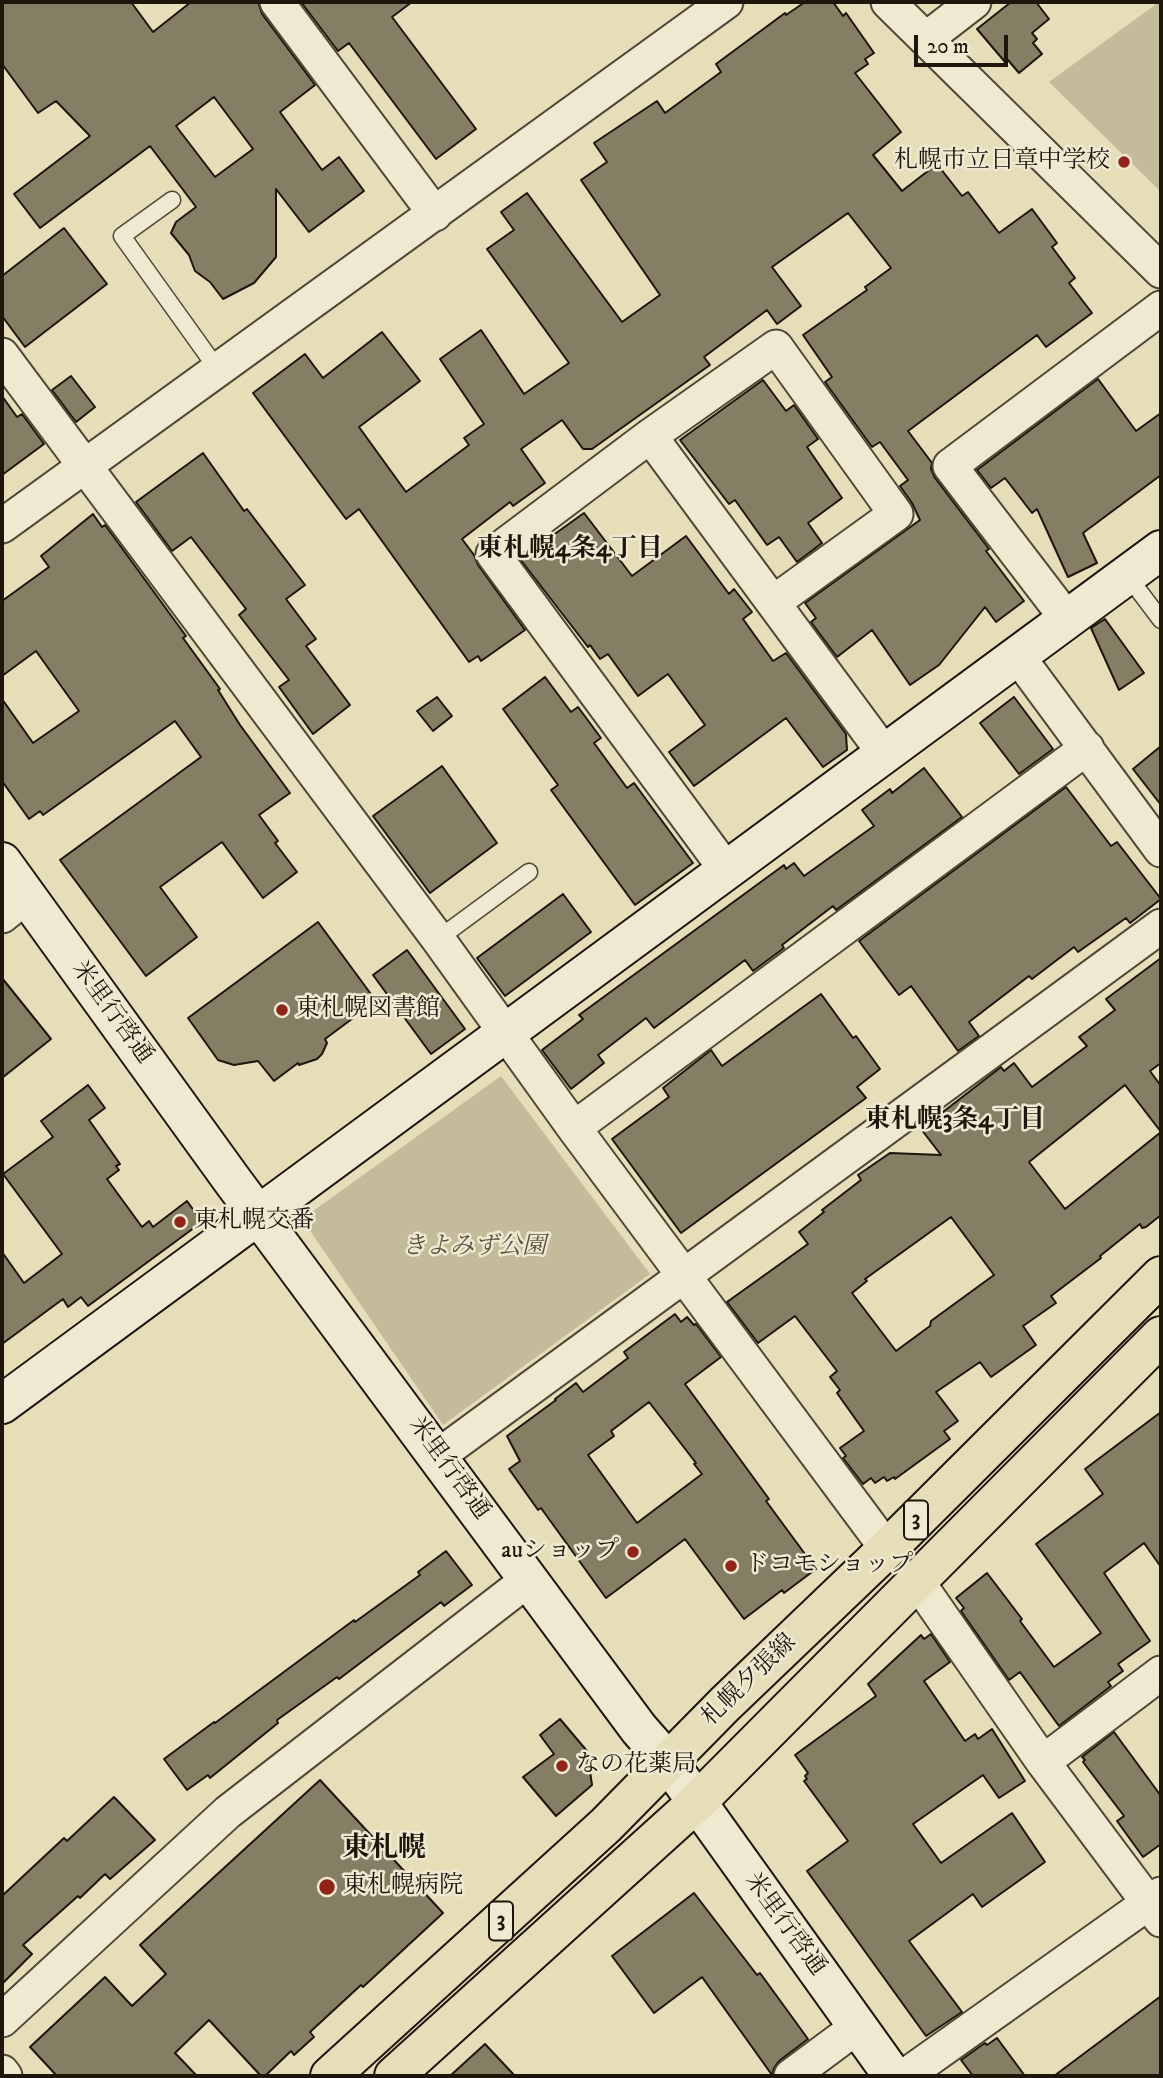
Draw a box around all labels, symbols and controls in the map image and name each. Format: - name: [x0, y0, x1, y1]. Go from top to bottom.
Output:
- scale bar: [918, 21, 1012, 65]
- text: 20 m: [927, 34, 969, 60]
- place label: 札幌市立日章中学校: [894, 148, 1110, 176]
- marker: 札幌市立日章中学校: [1116, 154, 1132, 170]
- district label: 東札幌4条4丁目: [477, 535, 663, 567]
- street label: 米里行啓通: [64, 956, 158, 1070]
- place label: 東札幌図書館: [296, 996, 440, 1024]
- marker: 東札幌図書館: [274, 1002, 290, 1018]
- district label: 東札幌3条4丁目: [865, 1106, 1045, 1138]
- place label: 東札幌交番: [194, 1208, 314, 1236]
- marker: 東札幌交番: [172, 1214, 188, 1230]
- park label: きよみず公園: [402, 1234, 546, 1262]
- street label: 米里行啓通: [401, 1412, 495, 1526]
- road number: 3: [904, 1500, 928, 1540]
- place label: auショップ: [501, 1538, 619, 1566]
- marker: auショップ: [625, 1544, 641, 1560]
- place label: ドコモショップ: [745, 1552, 913, 1580]
- marker: ドコモショップ: [723, 1558, 739, 1574]
- street label: 札幌夕張線: [697, 1629, 803, 1733]
- place label: なの花薬局: [576, 1752, 696, 1780]
- marker: なの花薬局: [554, 1758, 570, 1774]
- district label: 東札幌: [342, 1833, 426, 1867]
- street label: 米里行啓通: [737, 1868, 831, 1982]
- place label: 東札幌病院: [343, 1873, 463, 1901]
- marker: 東札幌病院: [317, 1877, 337, 1897]
- road number: 3: [489, 1902, 513, 1940]

